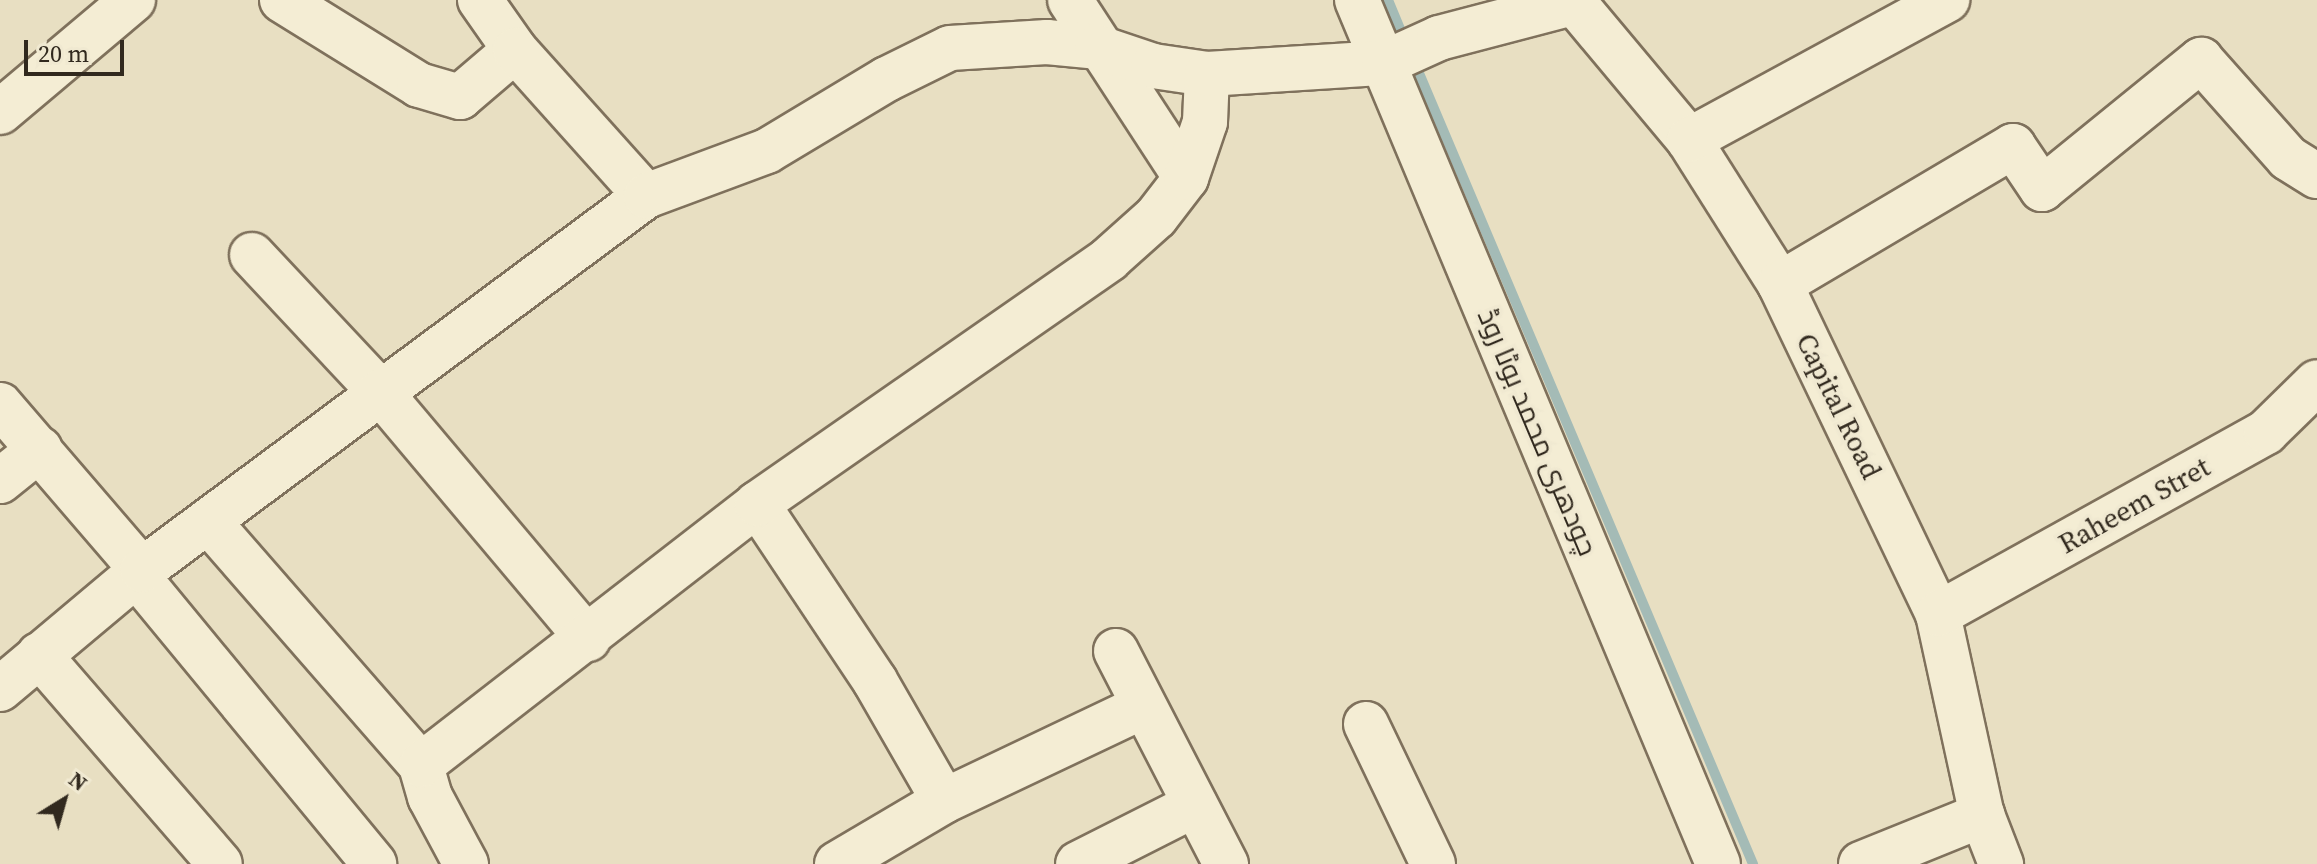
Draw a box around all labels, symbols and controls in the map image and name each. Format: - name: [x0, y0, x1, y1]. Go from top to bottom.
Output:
- scale bar: [28, 24, 128, 74]
- text: 20 m: [38, 37, 89, 70]
- street label: چودھری محمد بوٹا روڈ: [1471, 304, 1605, 560]
- street label: Capital Road: [1789, 328, 1889, 484]
- street label: Raheem Stret: [2053, 450, 2215, 560]
- north arrow: [24, 760, 104, 840]
- text: N: [63, 764, 94, 798]

